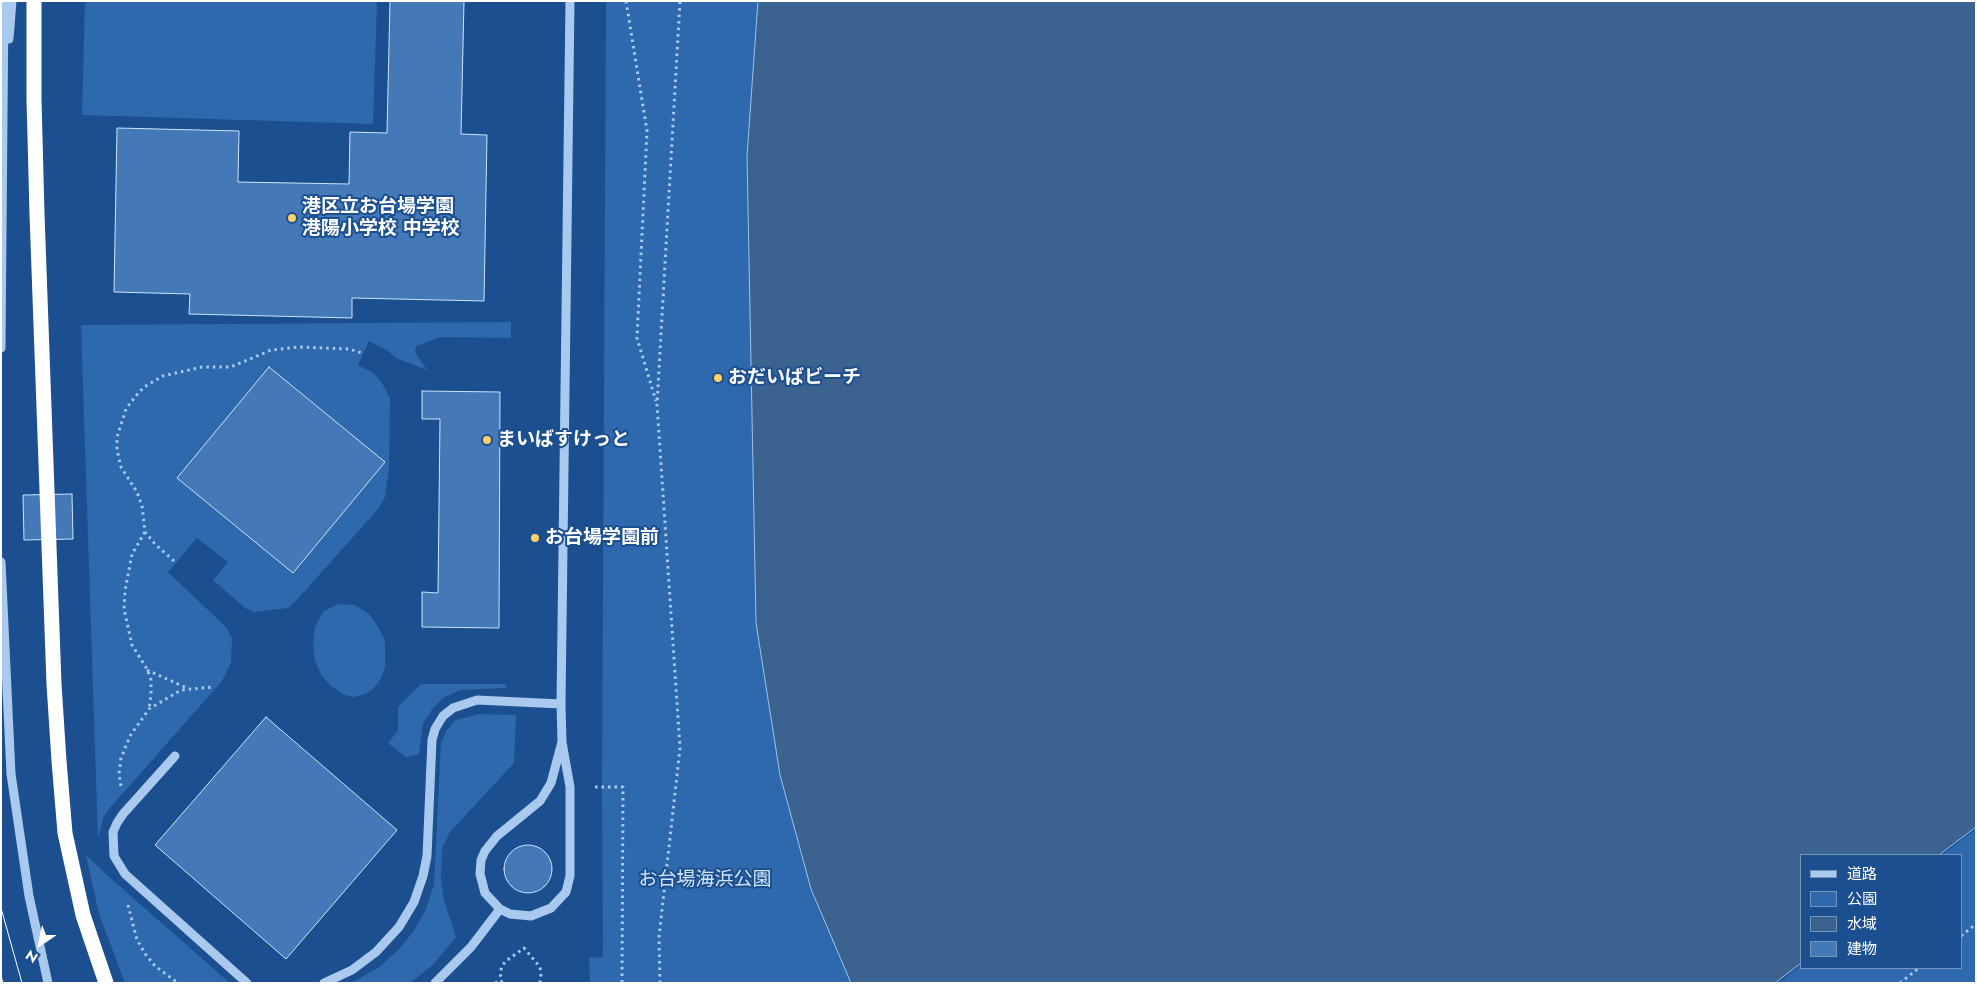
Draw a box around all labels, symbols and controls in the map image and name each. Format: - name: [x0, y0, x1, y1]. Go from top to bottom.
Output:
- place label: 港区立お台場学園 港陽小学校 中学校: [302, 196, 460, 240]
- marker: 港区立お台場学園 港陽小学校 中学校: [286, 212, 298, 224]
- place label: おだいばビーチ: [728, 367, 861, 389]
- marker: おだいばビーチ: [712, 372, 724, 384]
- place label: まいばすけっと: [497, 429, 630, 451]
- marker: まいばすけっと: [481, 434, 493, 446]
- place label: お台場学園前: [545, 527, 659, 549]
- marker: お台場学園前: [529, 532, 541, 544]
- legend: [1800, 854, 1962, 969]
- text: 道路: [1847, 863, 1877, 885]
- park label: お台場海浜公園: [639, 869, 771, 891]
- text: 公園: [1847, 888, 1877, 910]
- text: 水域: [1847, 913, 1877, 935]
- north arrow: [15, 919, 65, 969]
- text: 建物: [1847, 938, 1877, 960]
- text: N: [21, 945, 42, 968]

